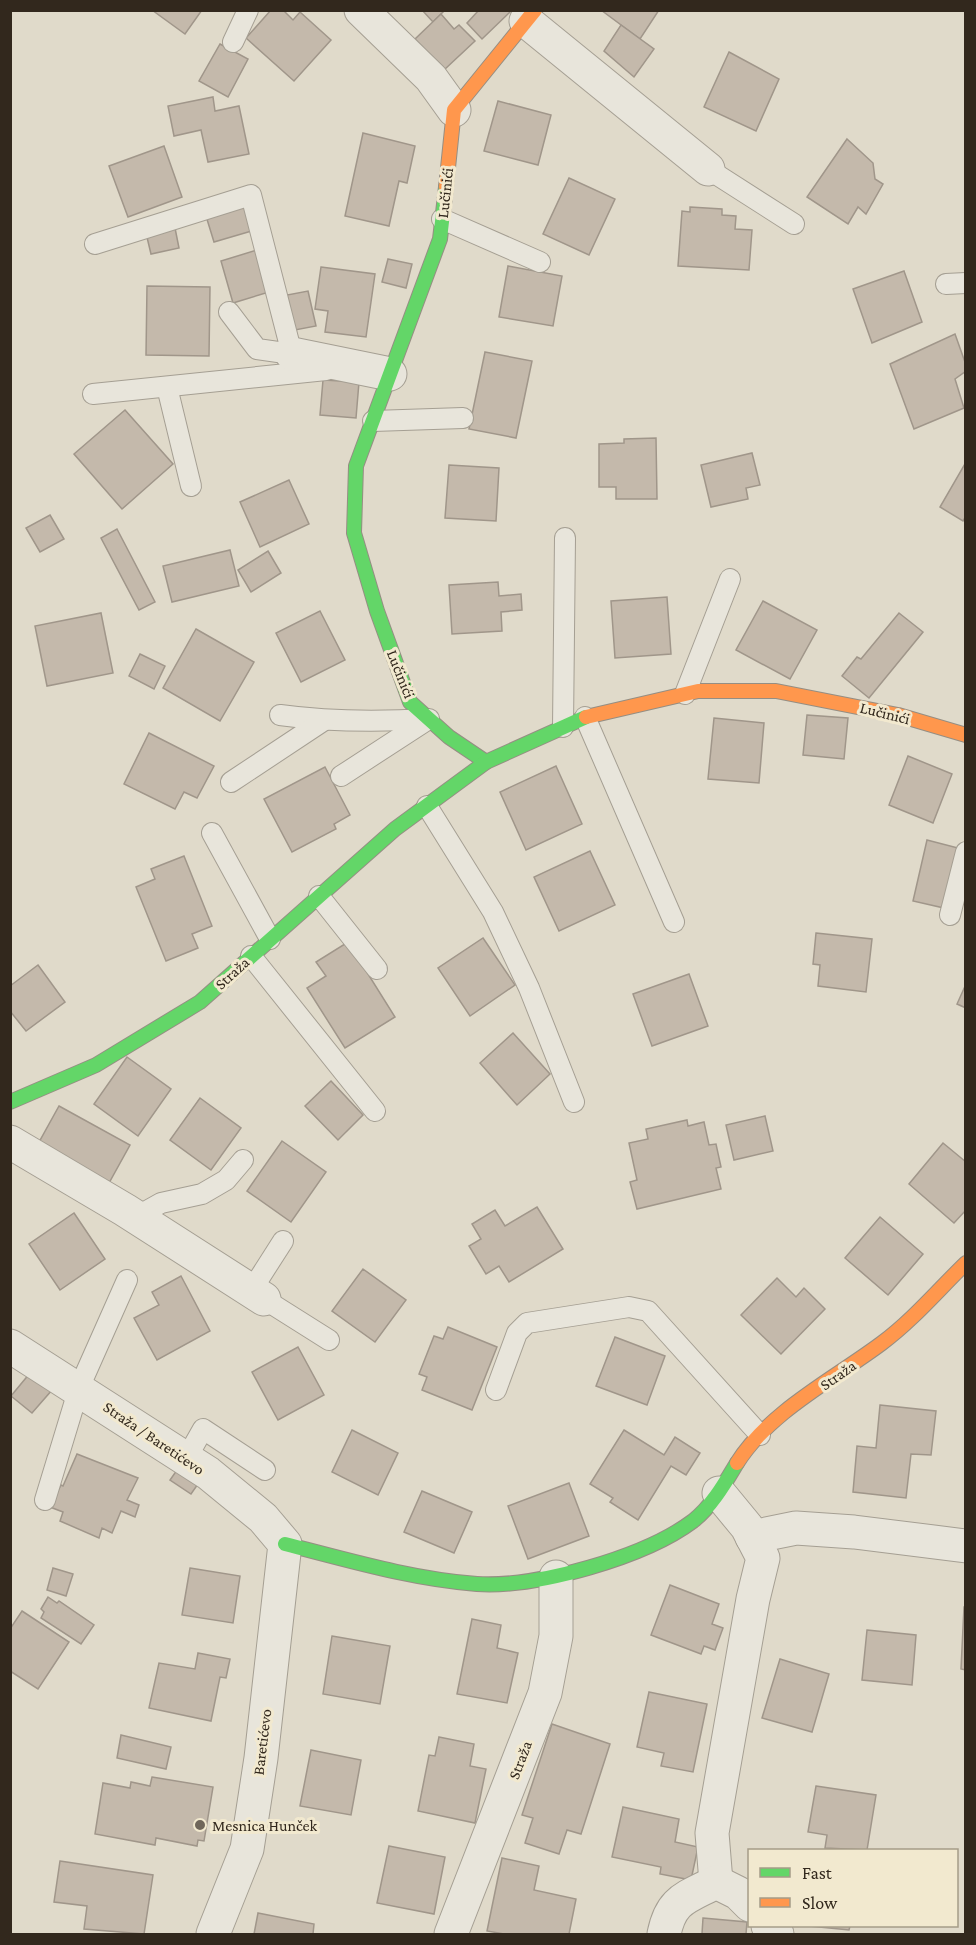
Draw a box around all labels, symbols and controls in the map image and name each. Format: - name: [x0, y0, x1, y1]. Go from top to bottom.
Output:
- street label: Lučinići: [434, 167, 456, 219]
- street label: Lučinići: [384, 647, 418, 701]
- street label: Lučinići: [858, 699, 912, 727]
- street label: Straža: [212, 953, 253, 993]
- street label: Straža: [817, 1356, 860, 1393]
- street label: Straža / Baretićevo: [100, 1398, 208, 1478]
- street label: Baretićevo: [249, 1708, 275, 1776]
- street label: Straža: [505, 1738, 535, 1782]
- place label: Mesnica Hunček: [212, 1817, 318, 1834]
- marker: Mesnica Hunček: [193, 1818, 207, 1832]
- legend: [748, 1849, 958, 1927]
- text: Fast: [802, 1863, 833, 1883]
- text: Slow: [802, 1893, 838, 1913]

